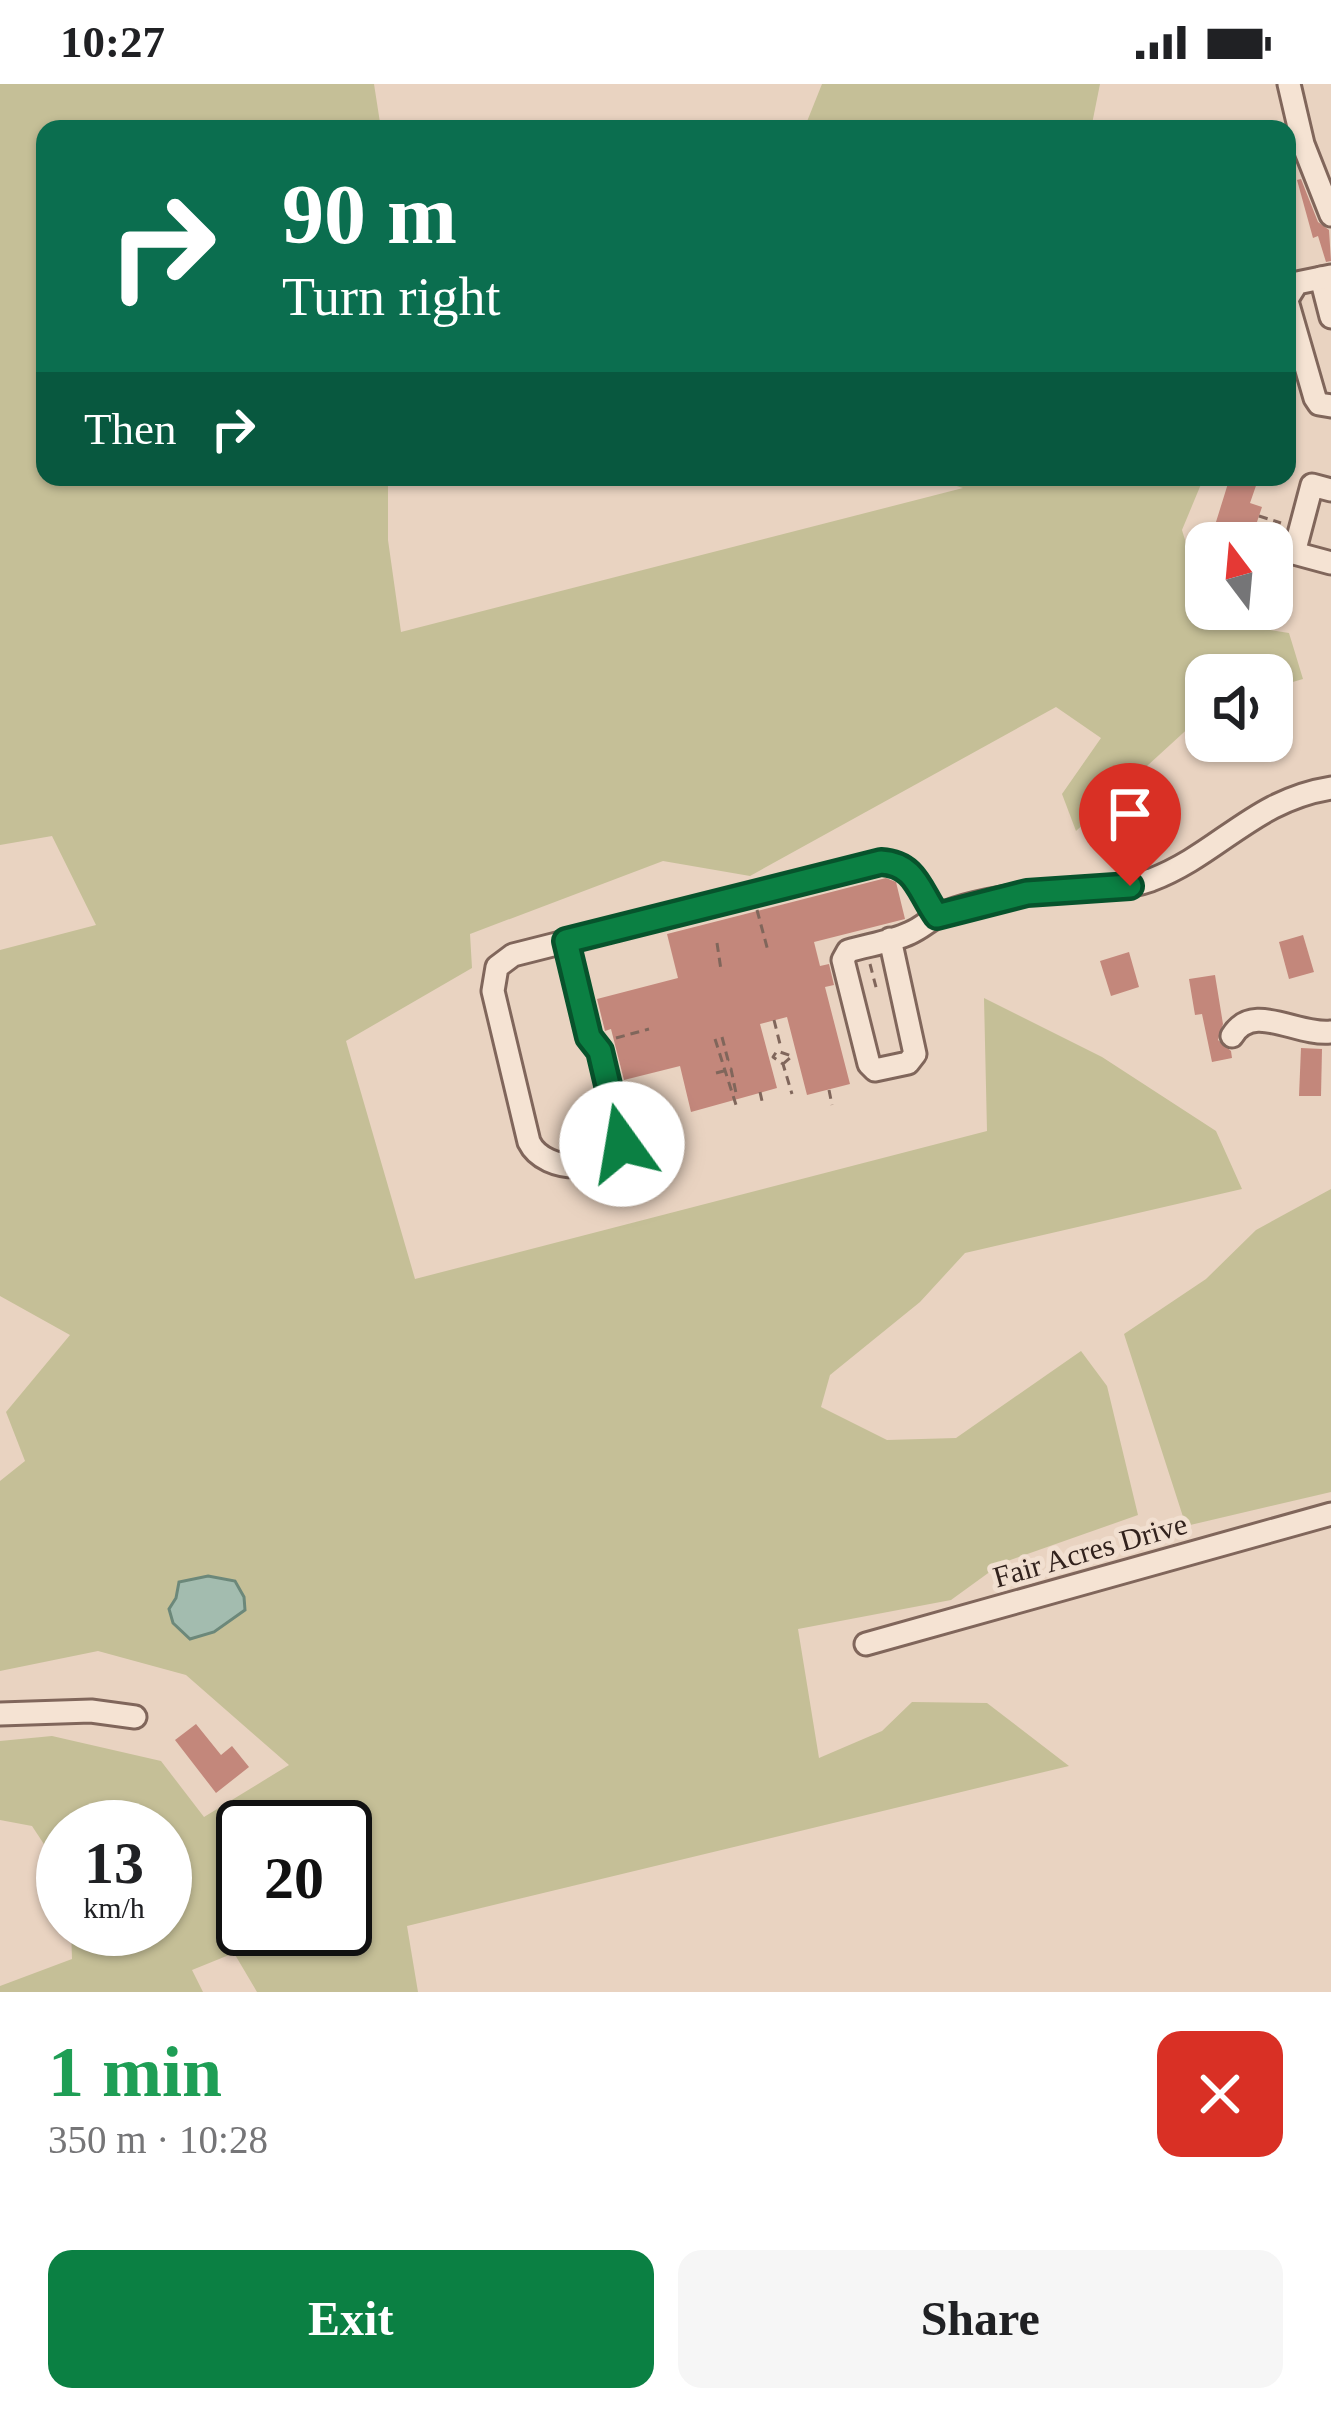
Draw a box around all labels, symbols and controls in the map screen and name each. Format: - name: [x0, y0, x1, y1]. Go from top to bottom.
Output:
- text: 10:27: [60, 17, 165, 67]
- icon: right: [84, 168, 240, 324]
- text: 90 m: [282, 168, 457, 261]
- text: Turn right: [282, 267, 501, 327]
- icon: right: [200, 396, 266, 462]
- text: Then: [84, 404, 176, 454]
- north arrow: [1185, 522, 1293, 630]
- map controls: [1185, 522, 1293, 762]
- button: sound: [1185, 654, 1293, 762]
- pin: [1079, 763, 1181, 886]
- icon: arrive: [1097, 781, 1163, 847]
- position arrow: [559, 1081, 685, 1207]
- street label: Fair Acres Drive: [989, 1507, 1191, 1593]
- speed limit sign: 20: [216, 1800, 372, 1956]
- text: 13: [84, 1830, 144, 1896]
- text: km/h: [83, 1891, 145, 1924]
- button: close: [1157, 2031, 1283, 2157]
- text: 1 min: [48, 2032, 222, 2112]
- text: 350 m · 10:28: [48, 2118, 268, 2161]
- button: Exit: [48, 2250, 654, 2388]
- button: Share: [678, 2250, 1283, 2388]

